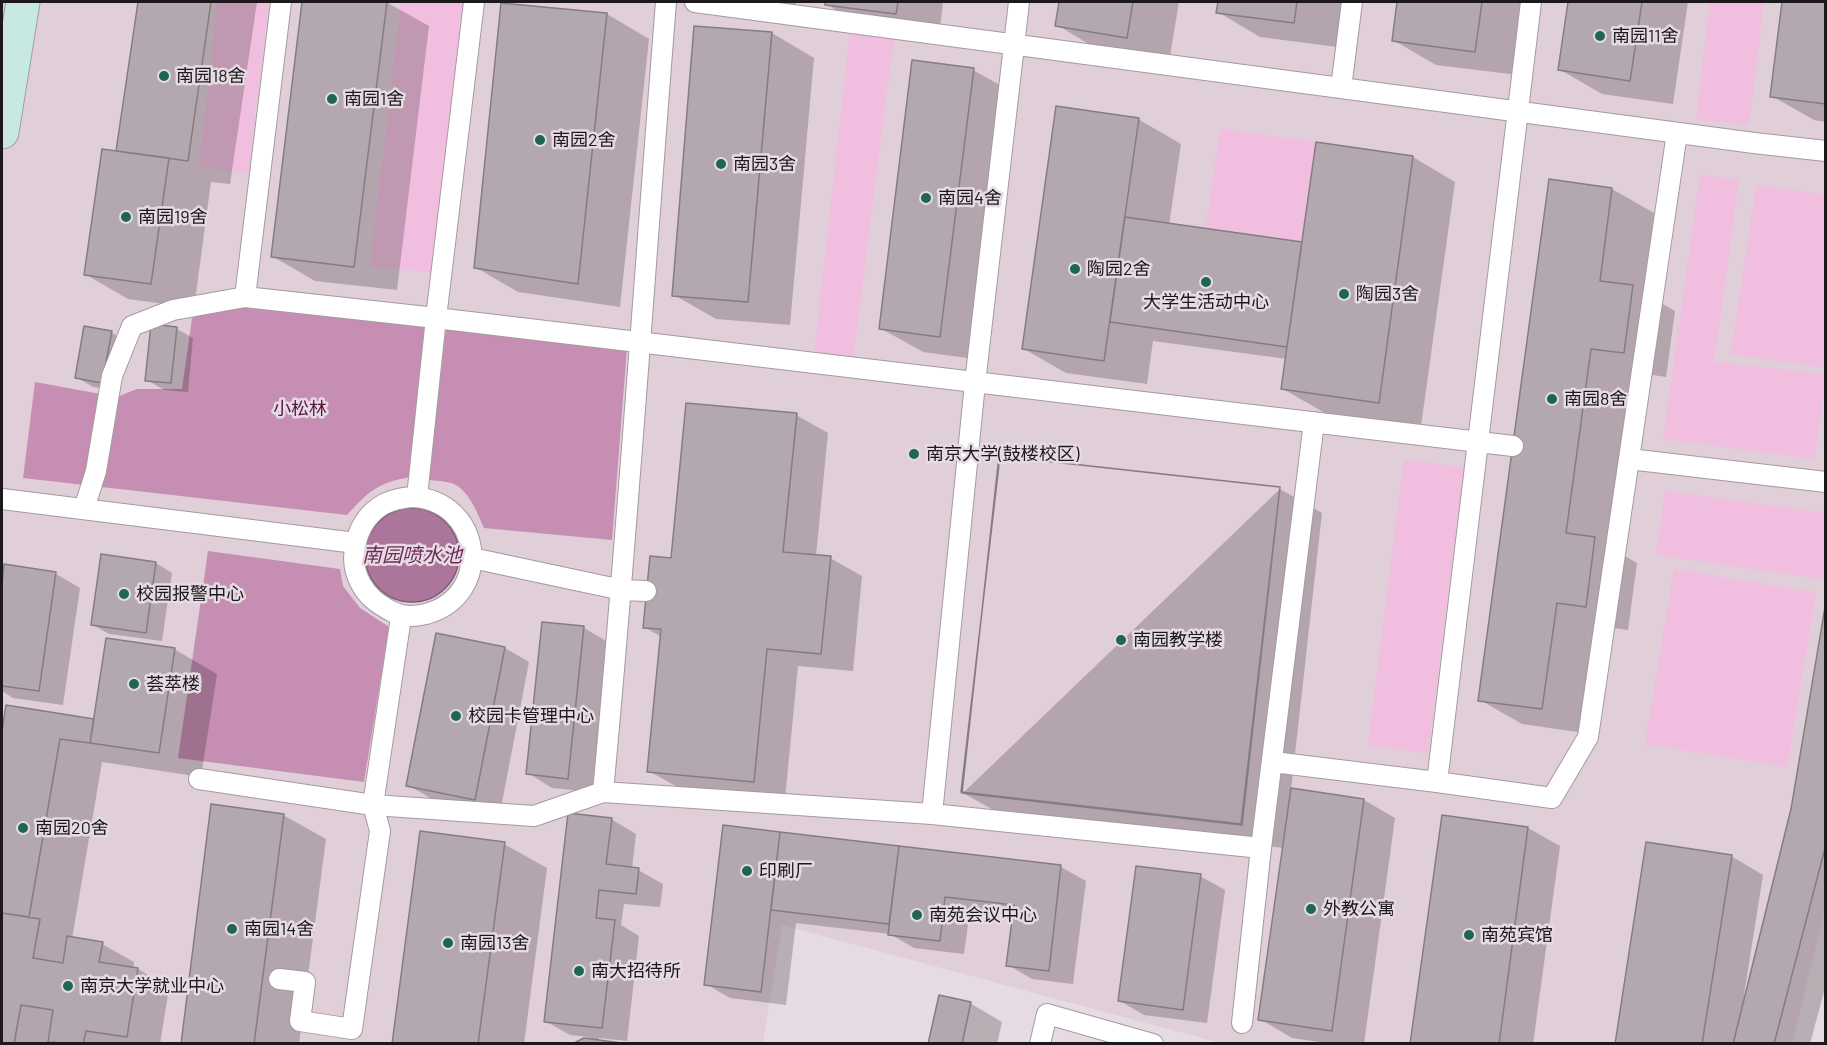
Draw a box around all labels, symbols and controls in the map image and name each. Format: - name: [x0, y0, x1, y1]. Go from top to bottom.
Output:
- place label: 南园11舍: [1612, 25, 1679, 47]
- marker: 南园11舍: [1593, 29, 1607, 43]
- place label: 南园18舍: [176, 65, 246, 87]
- marker: 南园18舍: [157, 69, 171, 83]
- place label: 南园1舍: [344, 88, 404, 110]
- marker: 南园1舍: [325, 92, 339, 106]
- place label: 南园2舍: [552, 129, 616, 151]
- marker: 南园2舍: [533, 133, 547, 147]
- place label: 南园3舍: [733, 153, 796, 175]
- marker: 南园3舍: [714, 157, 728, 171]
- place label: 南园4舍: [938, 187, 1002, 209]
- marker: 南园4舍: [919, 191, 933, 205]
- place label: 南园19舍: [138, 206, 208, 228]
- marker: 南园19舍: [119, 210, 133, 224]
- place label: 陶园2舍: [1087, 258, 1151, 280]
- marker: 陶园2舍: [1068, 262, 1082, 276]
- marker: 大学生活动中心: [1199, 275, 1213, 289]
- place label: 陶园3舍: [1356, 283, 1419, 305]
- marker: 陶园3舍: [1337, 287, 1351, 301]
- place label: 大学生活动中心: [1143, 291, 1269, 313]
- place label: 南园8舍: [1564, 388, 1627, 410]
- marker: 南园8舍: [1545, 392, 1559, 406]
- park label: 小松林: [273, 398, 327, 420]
- place label: 南京大学(鼓楼校区): [926, 443, 1079, 465]
- marker: 南京大学(鼓楼校区): [907, 447, 921, 461]
- water label: 南园喷水池: [362, 543, 462, 567]
- place label: 校园报警中心: [136, 583, 244, 605]
- marker: 校园报警中心: [117, 587, 131, 601]
- place label: 南园教学楼: [1133, 629, 1223, 651]
- marker: 南园教学楼: [1114, 633, 1128, 647]
- place label: 荟萃楼: [146, 673, 200, 695]
- marker: 荟萃楼: [127, 677, 141, 691]
- place label: 校园卡管理中心: [468, 705, 594, 727]
- marker: 校园卡管理中心: [449, 709, 463, 723]
- place label: 南园20舍: [35, 817, 109, 839]
- marker: 南园20舍: [16, 821, 30, 835]
- place label: 印刷厂: [759, 860, 813, 882]
- marker: 印刷厂: [740, 864, 754, 878]
- place label: 外教公寓: [1323, 898, 1395, 920]
- marker: 外教公寓: [1304, 902, 1318, 916]
- place label: 南苑会议中心: [929, 904, 1037, 926]
- marker: 南苑会议中心: [910, 908, 924, 922]
- place label: 南园14舍: [244, 918, 314, 940]
- marker: 南园14舍: [225, 922, 239, 936]
- place label: 南苑宾馆: [1481, 924, 1553, 946]
- marker: 南苑宾馆: [1462, 928, 1476, 942]
- place label: 南园13舍: [460, 932, 530, 954]
- marker: 南园13舍: [441, 936, 455, 950]
- place label: 南大招待所: [591, 960, 681, 982]
- marker: 南大招待所: [572, 964, 586, 978]
- place label: 南京大学就业中心: [80, 975, 224, 997]
- marker: 南京大学就业中心: [61, 979, 75, 993]

